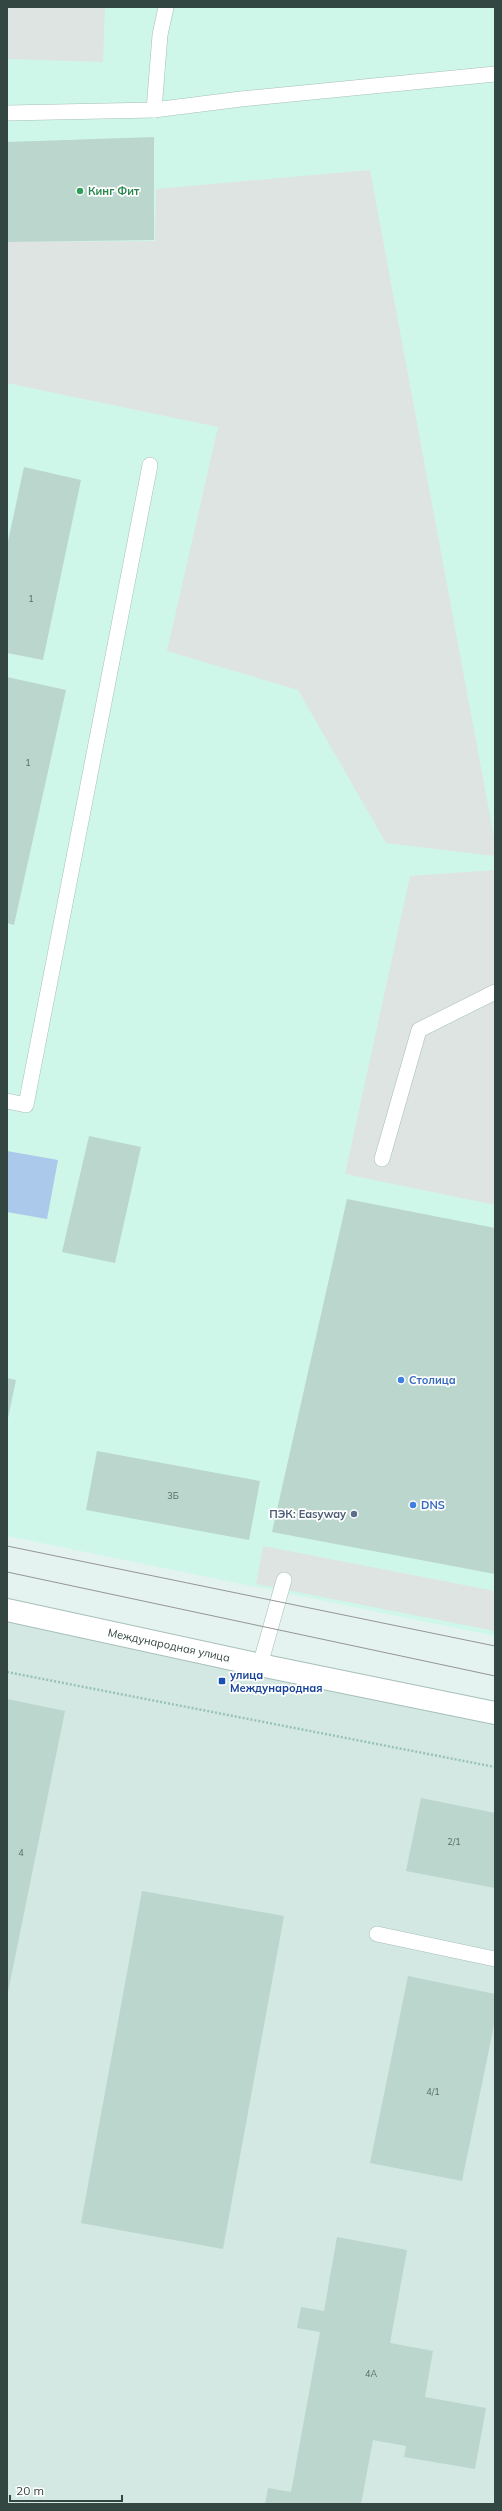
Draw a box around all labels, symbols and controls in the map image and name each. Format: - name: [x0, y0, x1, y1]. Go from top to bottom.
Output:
- place label: Кинг Фит: [88, 184, 140, 198]
- marker: Кинг Фит: [75, 186, 85, 196]
- house number: 1: [28, 593, 34, 604]
- house number: 1: [25, 757, 31, 768]
- place label: Столица: [409, 1373, 456, 1387]
- marker: Столица: [396, 1375, 406, 1385]
- house number: 3Б: [167, 1490, 179, 1501]
- place label: DNS: [421, 1498, 445, 1512]
- marker: DNS: [408, 1500, 418, 1510]
- place label: ПЭК: Easyway: [269, 1507, 346, 1521]
- marker: ПЭК: Easyway: [349, 1509, 359, 1519]
- street label: Международная улица: [107, 1625, 231, 1665]
- place label: улица Международная: [230, 1668, 323, 1695]
- marker: улица Международная: [217, 1676, 227, 1686]
- house number: 2/1: [447, 1836, 461, 1847]
- house number: 4: [18, 1847, 24, 1858]
- house number: 4/1: [426, 2086, 440, 2097]
- house number: 4А: [365, 2368, 377, 2379]
- scale bar: [10, 2477, 122, 2503]
- text: 20 m: [16, 2483, 44, 2498]

